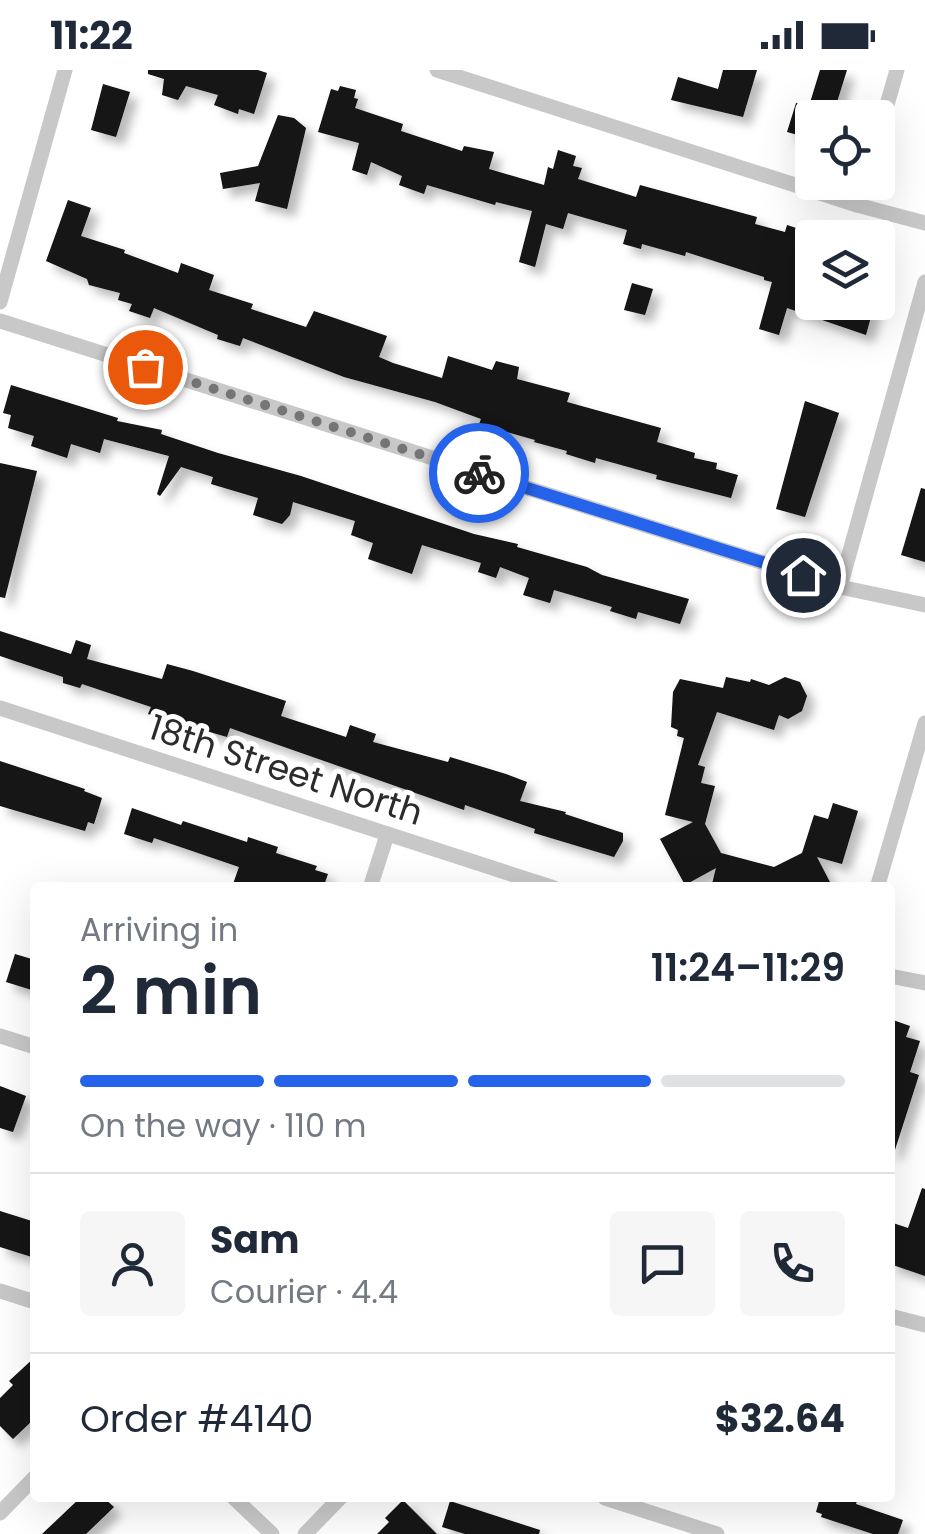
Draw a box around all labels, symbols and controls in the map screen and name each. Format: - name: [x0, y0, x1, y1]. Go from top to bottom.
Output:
- text: 11:22: [50, 9, 133, 62]
- map controls: [795, 100, 895, 320]
- button: locate: [795, 100, 895, 200]
- button: layers: [795, 220, 895, 320]
- pin: [103, 325, 188, 410]
- icon: bag: [118, 340, 173, 395]
- courier: [429, 423, 529, 523]
- icon: bike: [452, 446, 507, 501]
- pin: [761, 533, 846, 618]
- icon: home: [776, 548, 831, 603]
- street label: 18th Street North: [143, 702, 429, 837]
- text: Arriving in: [80, 907, 238, 952]
- text: 11:24–11:29: [651, 941, 845, 994]
- text: 2 min: [80, 946, 262, 1037]
- text: On the way · 110 m: [80, 1103, 367, 1148]
- button: person: [80, 1211, 185, 1316]
- button: chat: [610, 1211, 715, 1316]
- button: phone: [740, 1211, 845, 1316]
- text: Sam: [210, 1213, 299, 1266]
- text: Courier · 4.4: [210, 1269, 398, 1314]
- text: Order #4140: [80, 1392, 313, 1445]
- text: $32.64: [715, 1392, 845, 1445]

